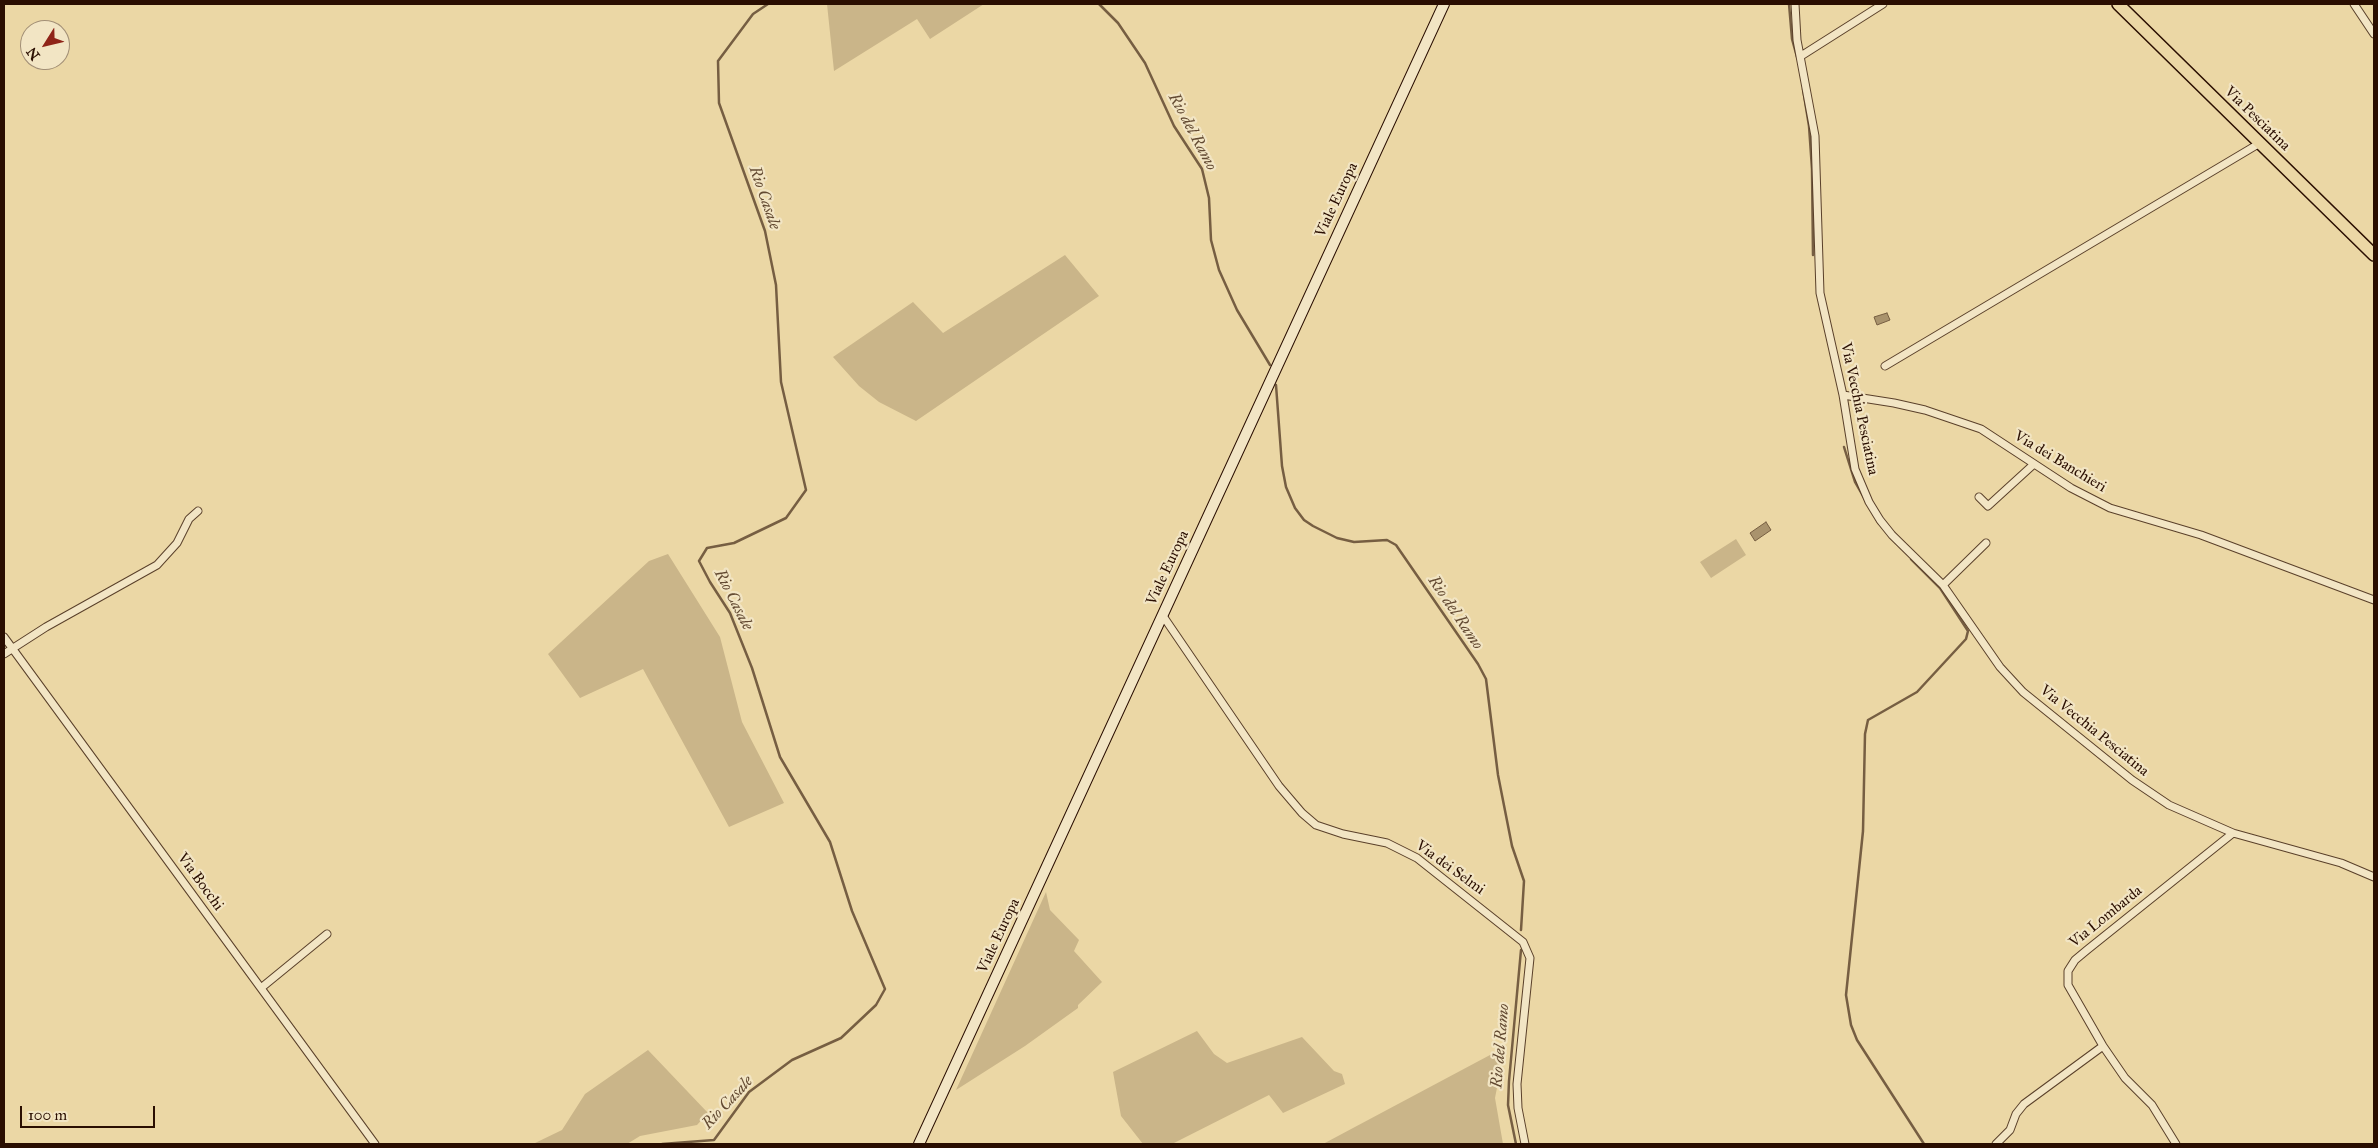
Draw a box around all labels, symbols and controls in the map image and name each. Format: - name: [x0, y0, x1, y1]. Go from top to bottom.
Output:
- north arrow: [20, 20, 70, 70]
- text: N: [23, 44, 44, 63]
- street label: Via Pesciatina: [2220, 83, 2294, 155]
- water label: Rio del Ramo: [1164, 90, 1220, 174]
- street label: Viale Europa: [1312, 160, 1362, 240]
- water label: Rio Casale: [744, 164, 784, 232]
- street label: Via Vecchia Pesciatina: [1836, 341, 1882, 477]
- street label: Via dei Banchieri: [2011, 427, 2109, 497]
- street label: Viale Europa: [1143, 528, 1193, 608]
- water label: Rio Casale: [710, 566, 756, 634]
- water label: Rio del Ramo: [1423, 573, 1487, 653]
- street label: Via Vecchia Pesciatina: [2036, 682, 2152, 780]
- street label: Via dei Selmi: [1412, 837, 1488, 899]
- street label: Via Bocchi: [173, 850, 227, 914]
- street label: Via Lombarda: [2066, 882, 2146, 952]
- street label: Viale Europa: [974, 896, 1024, 976]
- water label: Rio del Ramo: [1488, 1003, 1514, 1089]
- water label: Rio Casale: [699, 1072, 757, 1134]
- scale bar: [22, 1096, 158, 1128]
- text: 100 m: [28, 1106, 67, 1124]

